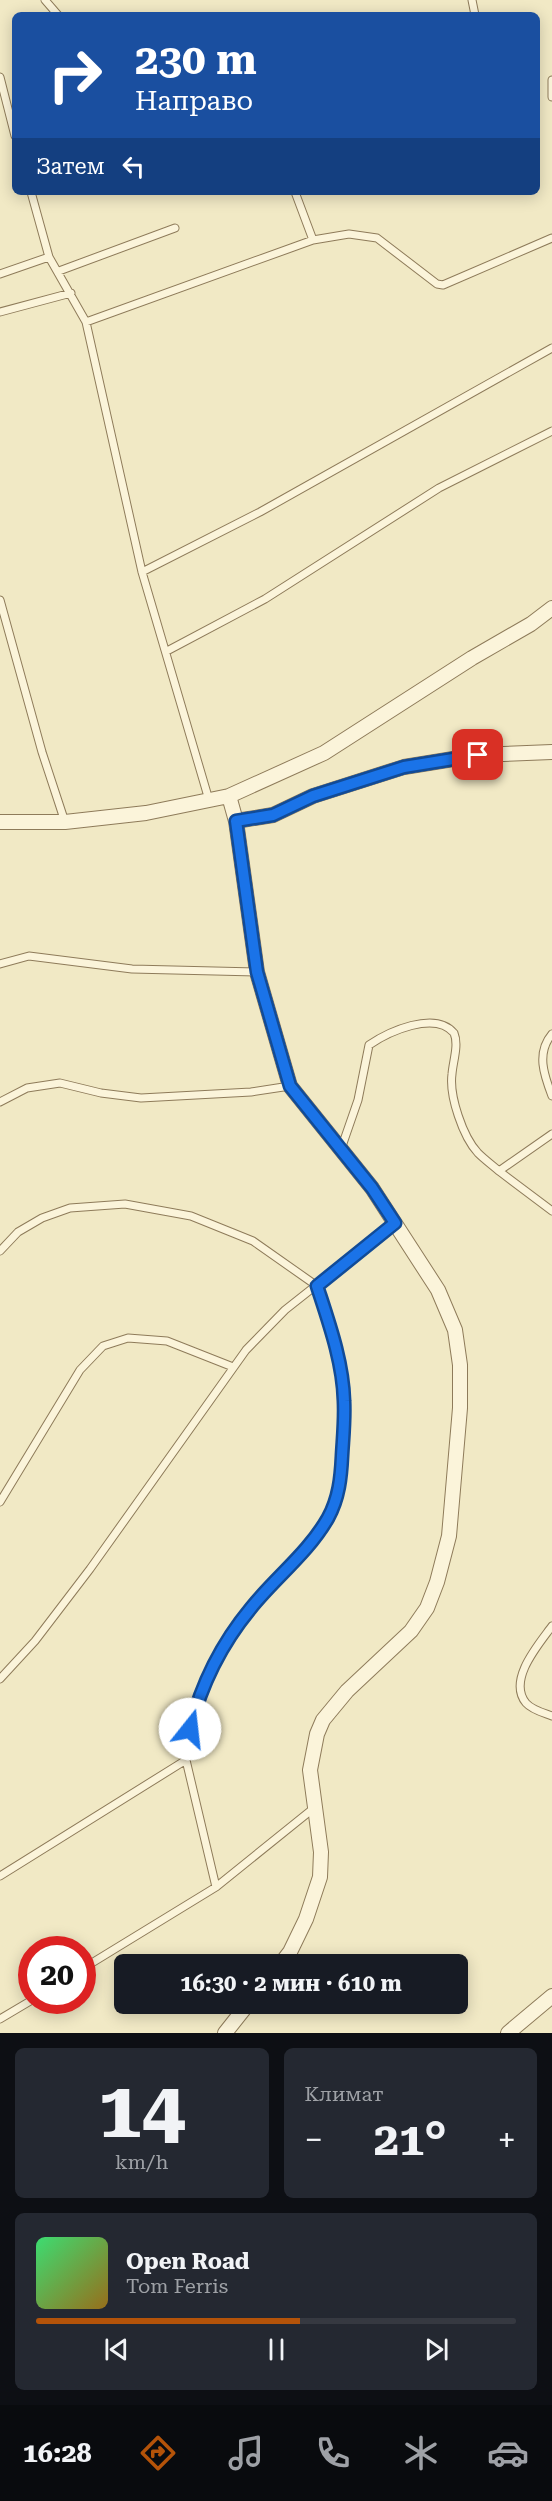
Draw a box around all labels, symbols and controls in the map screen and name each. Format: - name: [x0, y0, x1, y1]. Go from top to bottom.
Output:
- text: 230 m: [135, 35, 257, 84]
- icon: right: [36, 36, 114, 114]
- text: Направо: [135, 85, 253, 117]
- icon: left: [117, 150, 150, 183]
- text: Затем: [36, 154, 105, 179]
- pin: [452, 729, 503, 780]
- icon: arrive: [461, 738, 494, 771]
- position arrow: [158, 1697, 222, 1761]
- speed limit sign: 20: [18, 1936, 96, 2014]
- text: 16:30 · 2 мин · 610 m: [180, 1971, 402, 1996]
- text: 14: [98, 2065, 185, 2156]
- text: Климат: [305, 2082, 384, 2106]
- text: 21°: [374, 2113, 447, 2166]
- text: −: [305, 2120, 323, 2159]
- text: +: [498, 2120, 516, 2159]
- text: km/h: [115, 2150, 169, 2174]
- text: Open Road: [126, 2249, 249, 2274]
- text: Tom Ferris: [126, 2274, 228, 2298]
- icon: previous: [100, 2333, 133, 2366]
- icon: pause: [260, 2333, 293, 2366]
- icon: next: [420, 2333, 453, 2366]
- icon: directions: [137, 2432, 179, 2474]
- icon: music: [225, 2432, 267, 2474]
- icon: phone: [312, 2432, 354, 2474]
- icon: climate: [400, 2432, 442, 2474]
- icon: car: [487, 2432, 529, 2474]
- text: 16:28: [23, 2437, 92, 2469]

